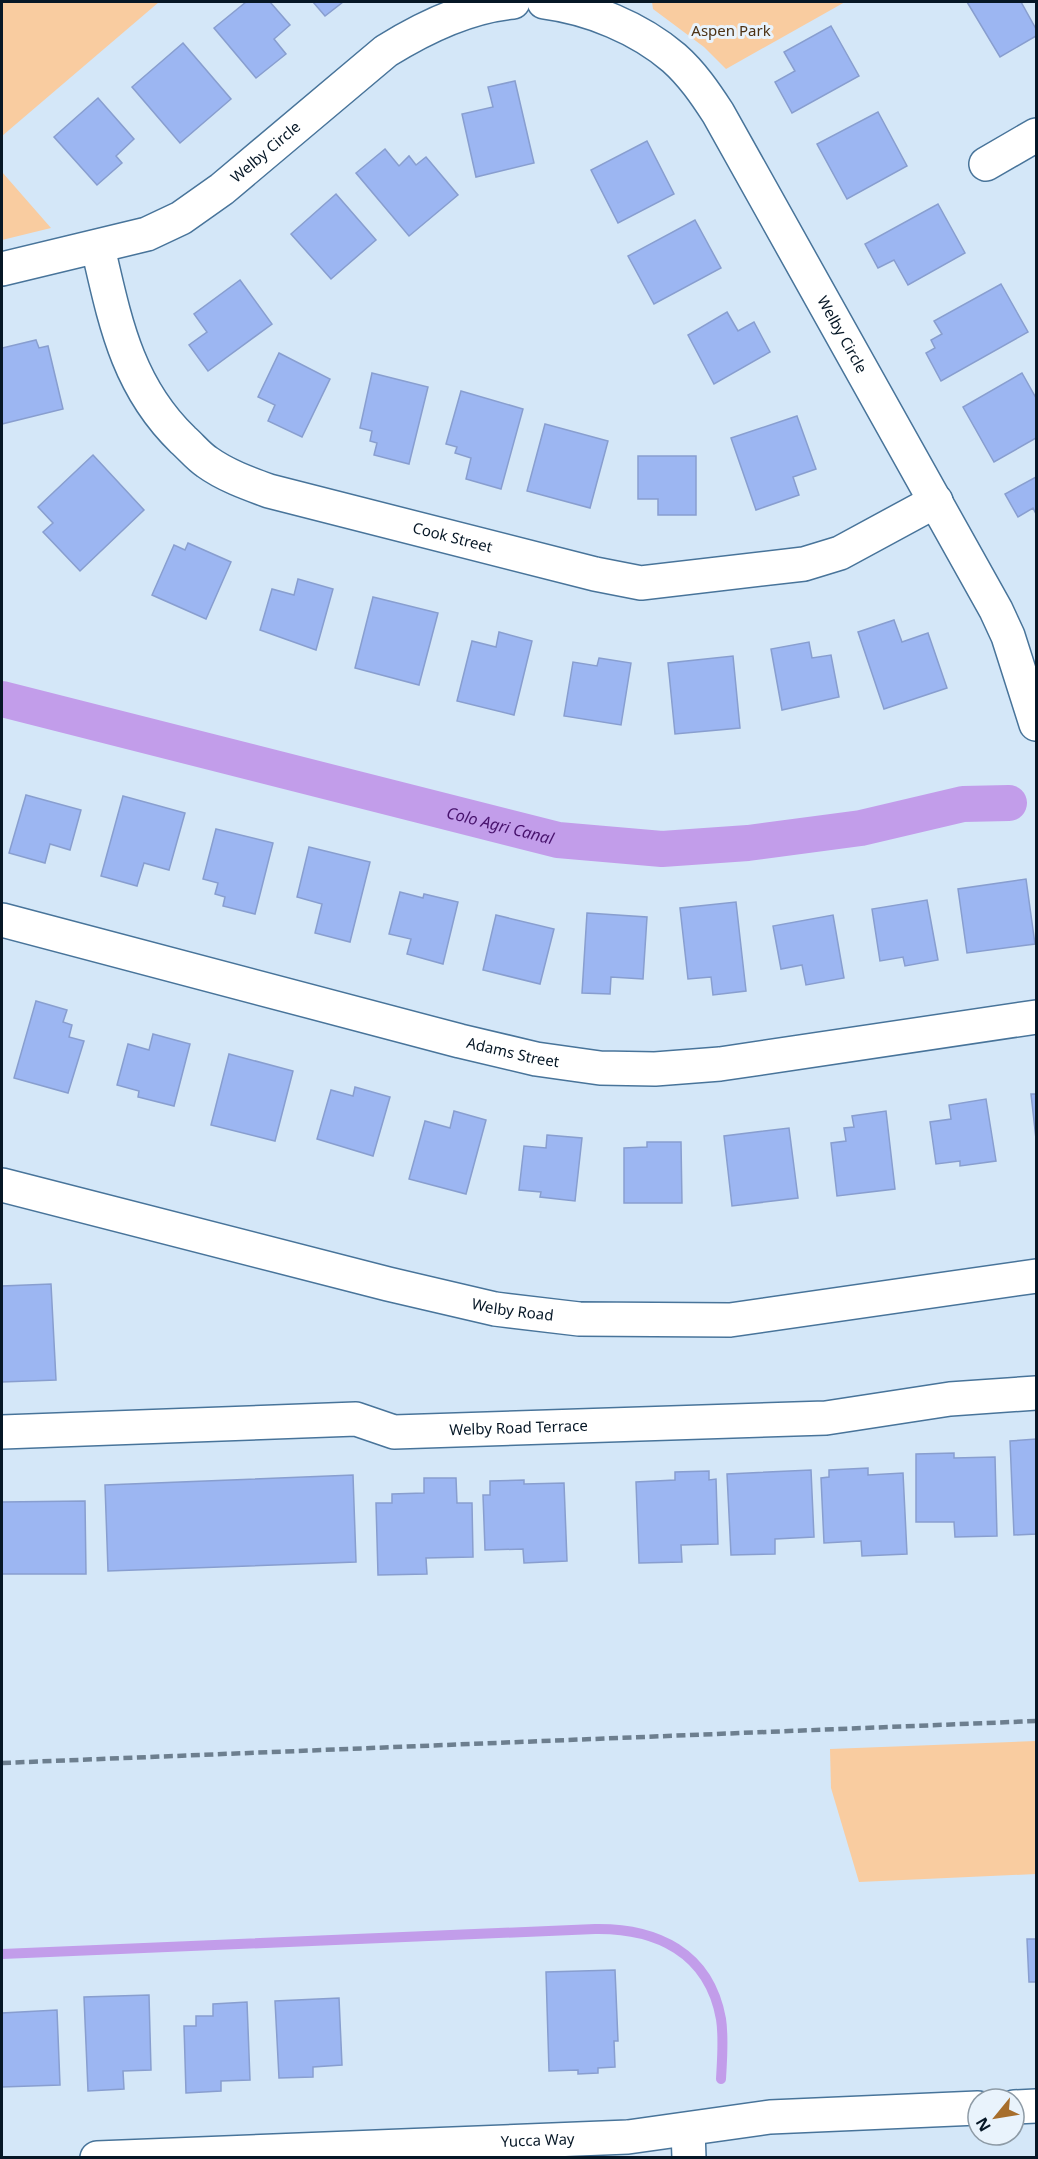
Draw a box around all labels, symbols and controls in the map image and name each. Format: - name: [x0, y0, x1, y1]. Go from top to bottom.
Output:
- park label: Aspen Park: [691, 20, 771, 40]
- street label: Welby Circle: [226, 116, 304, 187]
- street label: Welby Circle: [813, 292, 872, 376]
- street label: Cook Street: [411, 517, 495, 557]
- water label: Colo Agri Canal: [444, 801, 557, 850]
- street label: Adams Street: [465, 1032, 561, 1071]
- street label: Welby Road: [470, 1293, 555, 1325]
- street label: Welby Road Terrace: [449, 1415, 588, 1439]
- north arrow: [966, 2087, 1026, 2147]
- text: N: [970, 2113, 996, 2136]
- street label: Yucca Way: [500, 2128, 575, 2151]

